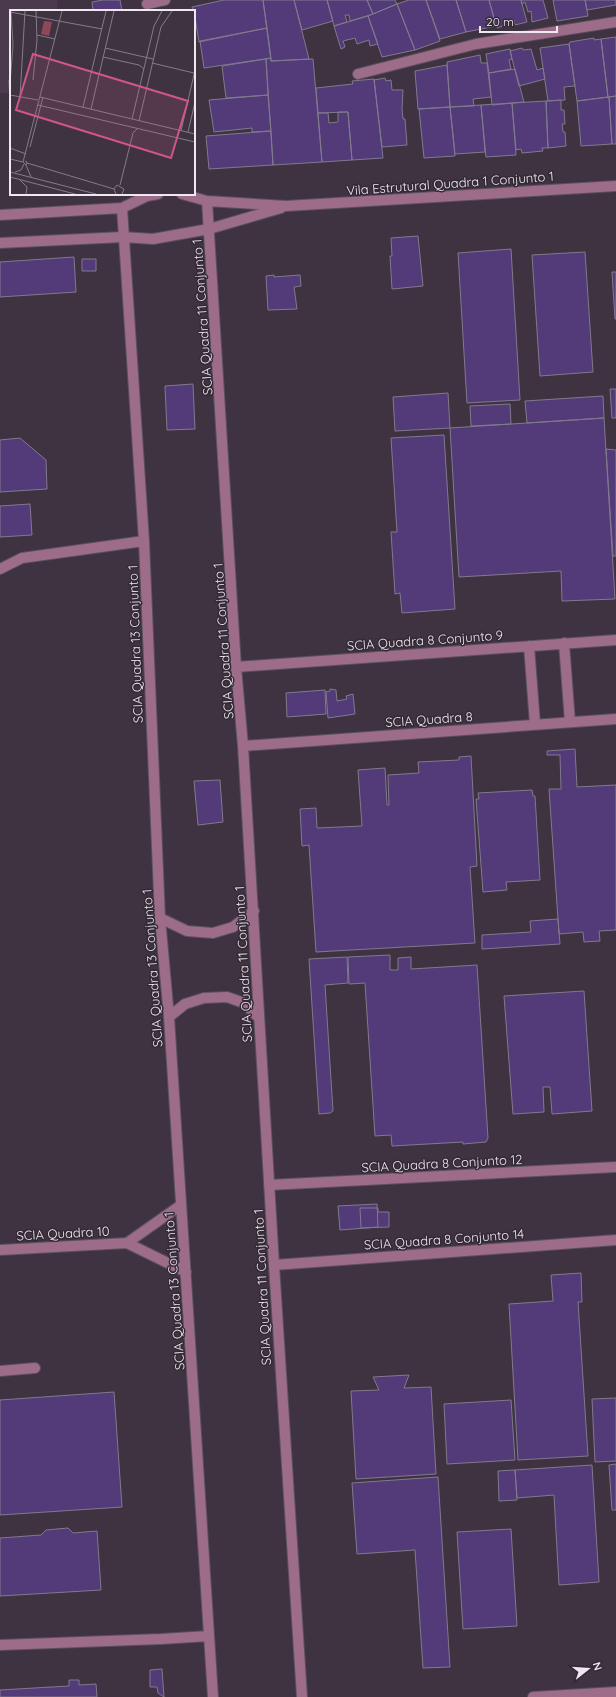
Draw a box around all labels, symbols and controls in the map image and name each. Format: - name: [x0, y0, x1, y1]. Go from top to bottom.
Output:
- scale bar: [480, 8, 557, 34]
- inset map: [10, 10, 195, 195]
- text: 20 m: [486, 14, 514, 29]
- street label: Vila Estrutural Quadra 1 Conjunto 1: [346, 168, 554, 198]
- street label: SCIA Quadra 11 Conjunto 1: [189, 238, 215, 396]
- street label: SCIA Quadra 11 Conjunto 1: [210, 562, 236, 720]
- street label: SCIA Quadra 13 Conjunto 1: [124, 565, 146, 723]
- street label: SCIA Quadra 8 Conjunto 9: [346, 627, 504, 653]
- street label: SCIA Quadra 8: [385, 708, 473, 730]
- street label: SCIA Quadra 11 Conjunto 1: [231, 885, 255, 1043]
- street label: SCIA Quadra 13 Conjunto 1: [138, 888, 166, 1048]
- street label: SCIA Quadra 8 Conjunto 12: [361, 1151, 523, 1175]
- street label: SCIA Quadra 11 Conjunto 1: [250, 1208, 274, 1366]
- street label: SCIA Quadra 13 Conjunto 1: [160, 1211, 188, 1371]
- street label: SCIA Quadra 10: [16, 1223, 110, 1243]
- street label: SCIA Quadra 8 Conjunto 14: [363, 1225, 525, 1253]
- north arrow: [568, 1649, 608, 1689]
- text: N: [590, 1660, 605, 1672]

